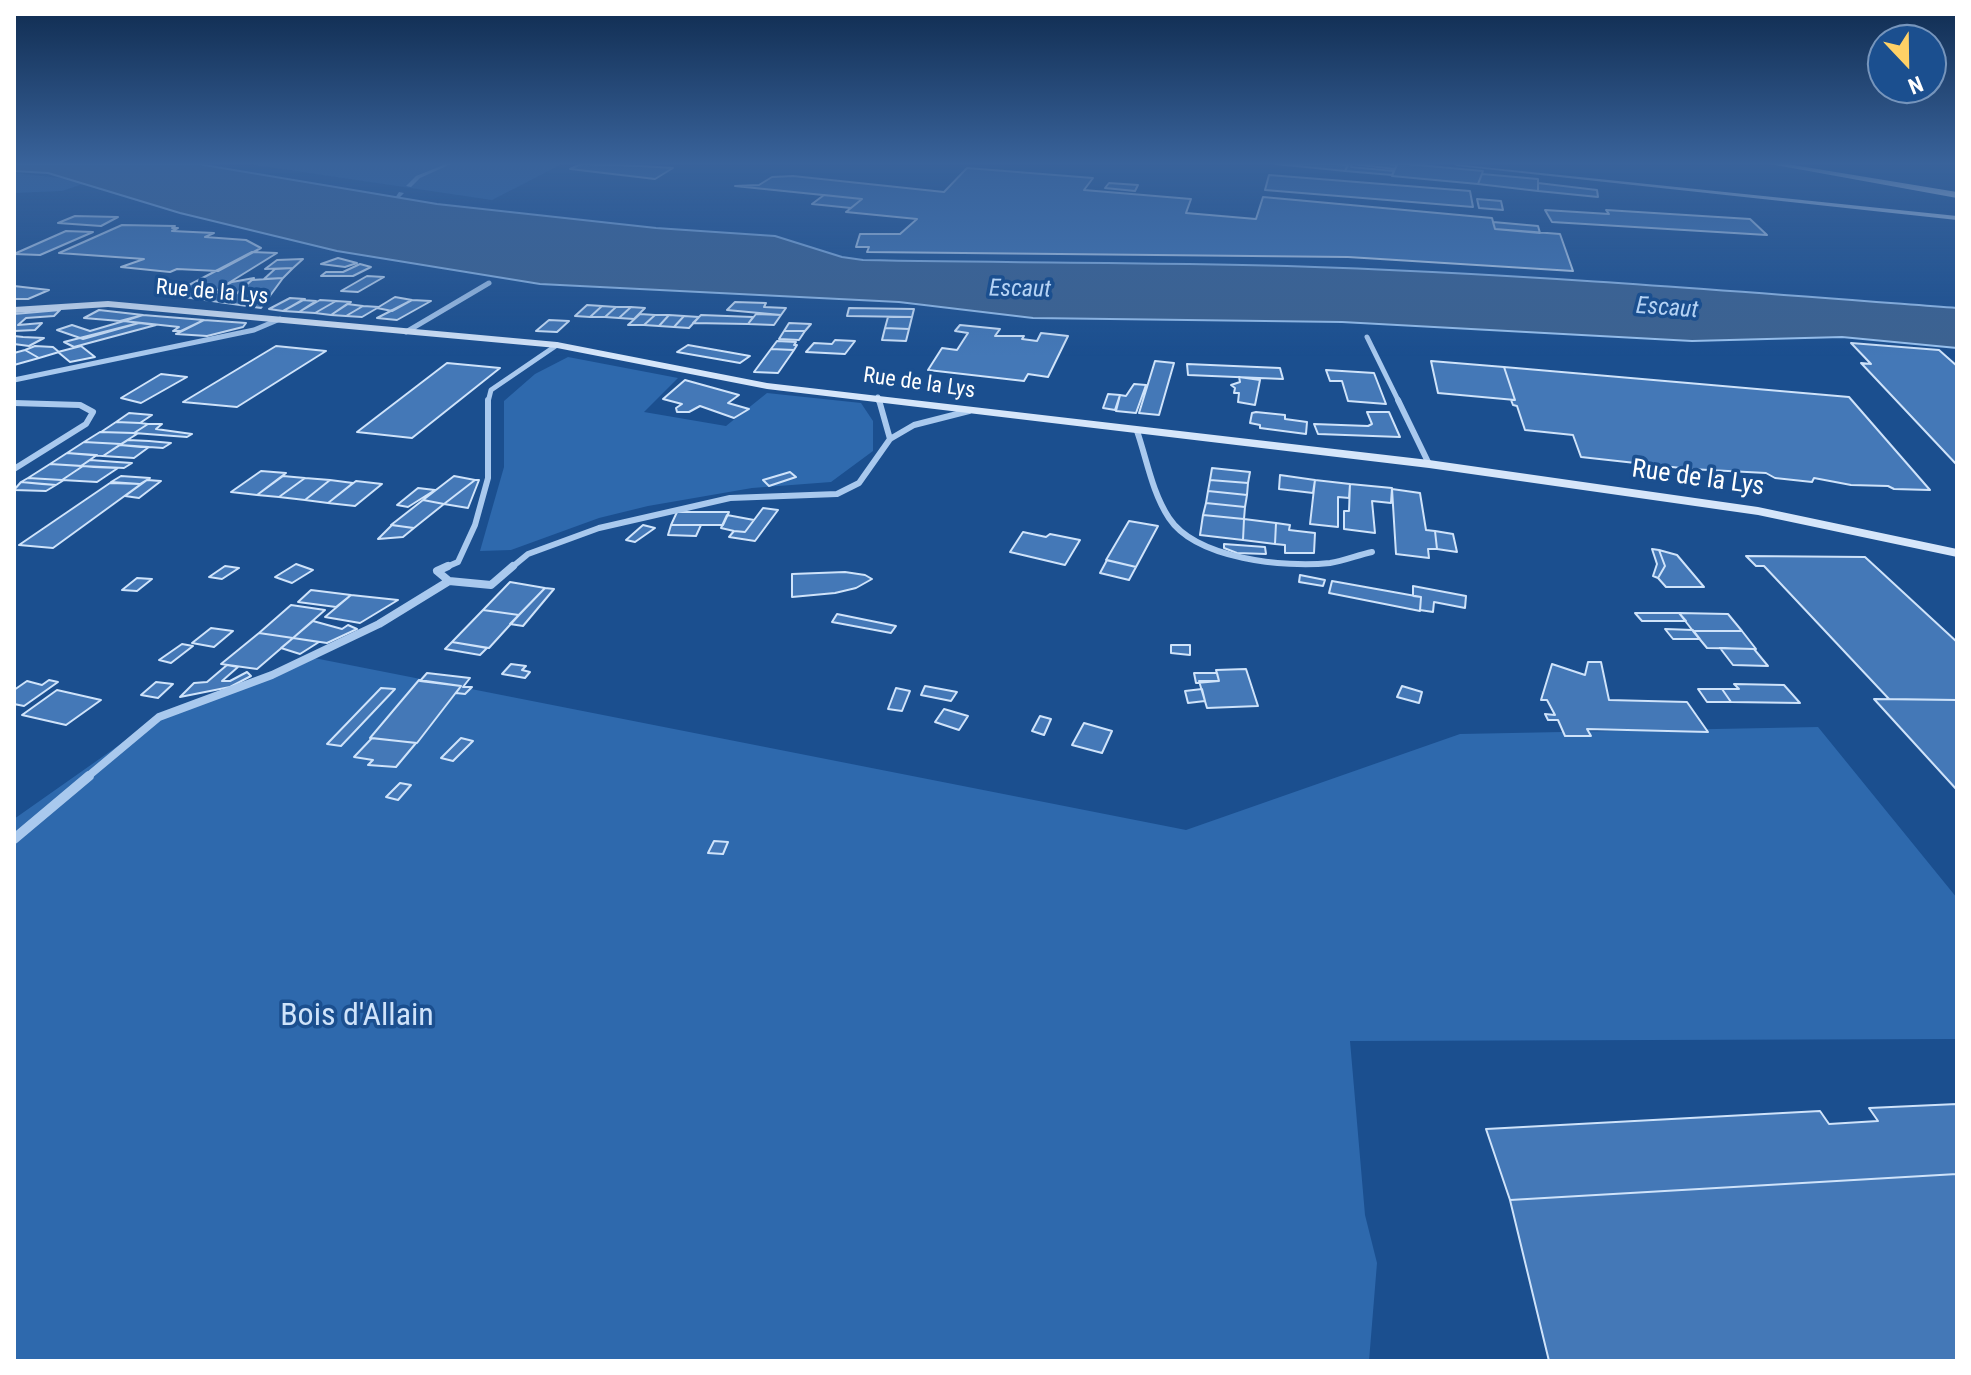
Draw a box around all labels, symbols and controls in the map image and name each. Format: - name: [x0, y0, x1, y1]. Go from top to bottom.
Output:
- north arrow: [1867, 24, 1947, 104]
- text: N: [1905, 71, 1926, 99]
- street label: Rue de la Lys: [155, 275, 269, 311]
- water label: Escaut: [989, 275, 1051, 305]
- water label: Escaut: [1635, 292, 1699, 326]
- street label: Rue de la Lys: [861, 363, 977, 405]
- street label: Rue de la Lys: [1630, 454, 1766, 504]
- park label: Bois d'Allain: [280, 998, 434, 1036]

